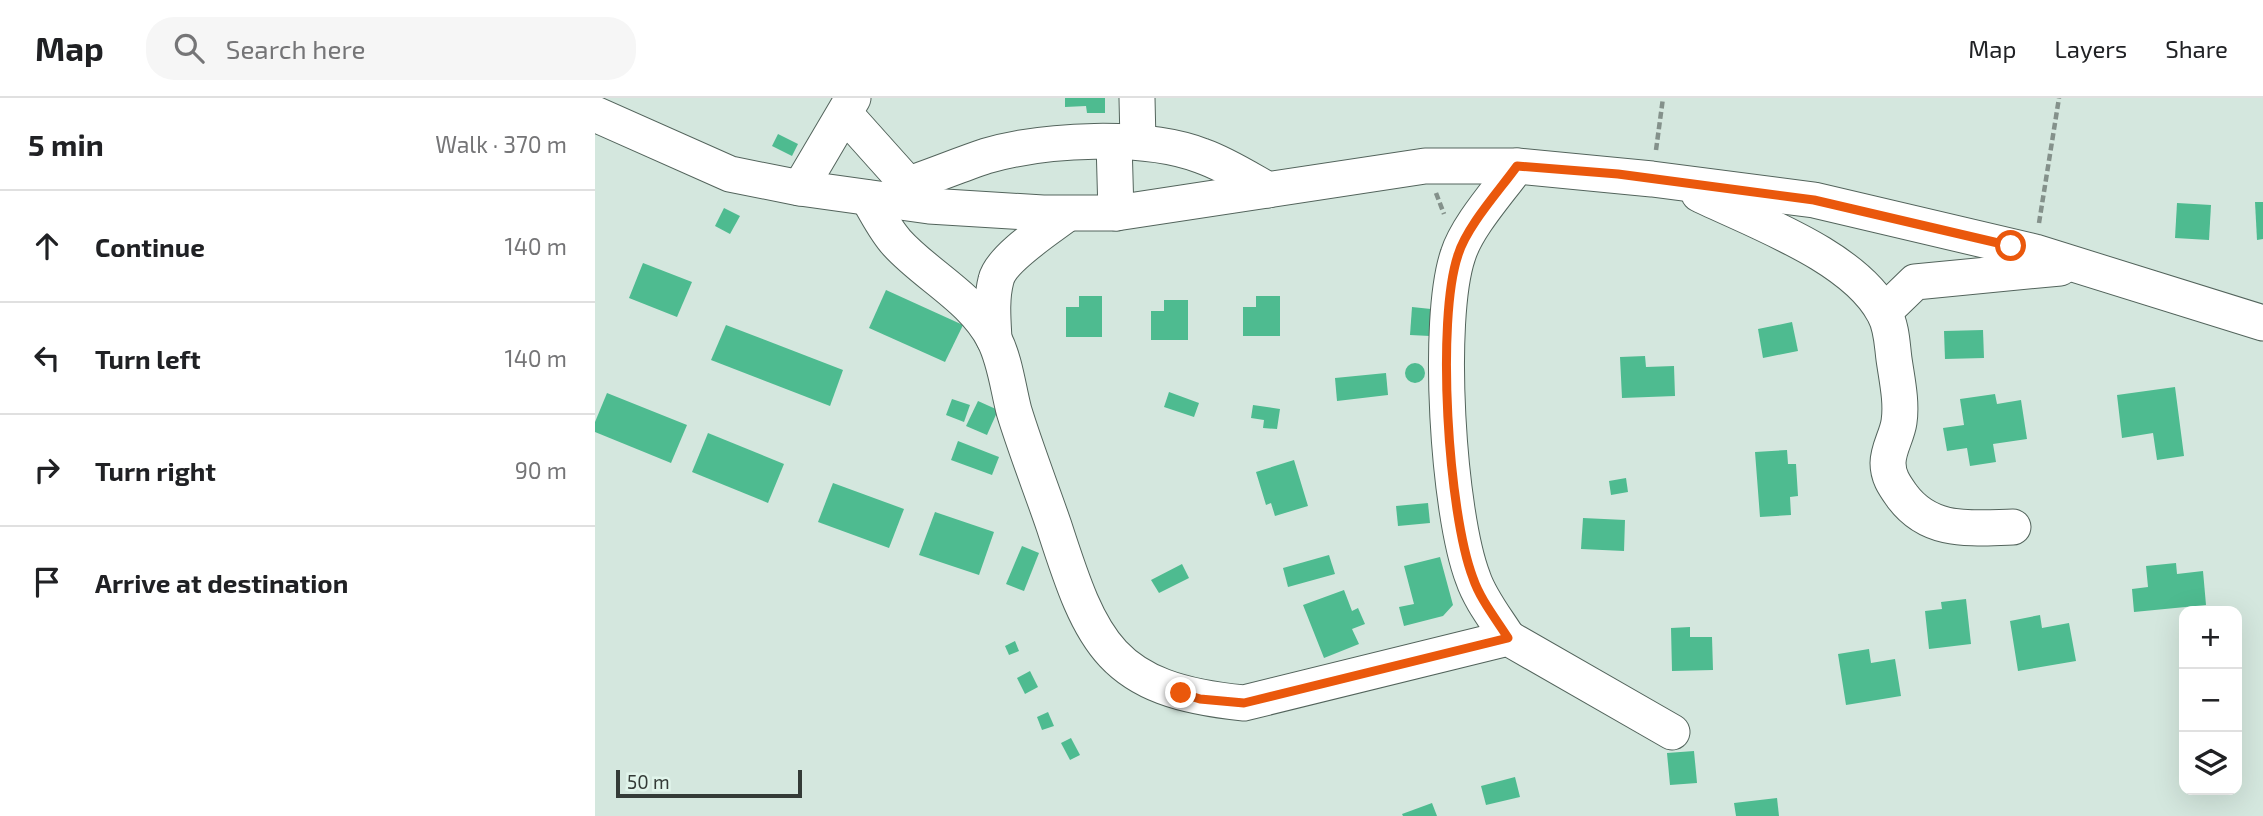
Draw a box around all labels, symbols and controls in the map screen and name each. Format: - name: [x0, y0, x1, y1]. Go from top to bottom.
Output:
- search box: [146, 17, 636, 80]
- text: Map: [35, 28, 104, 68]
- icon: search: [170, 29, 208, 67]
- text: Search here: [226, 33, 365, 64]
- text: Map: [1968, 34, 2016, 63]
- text: Layers: [2054, 34, 2127, 63]
- text: Share: [2165, 34, 2228, 63]
- text: 5 min: [28, 126, 104, 162]
- text: Walk · 370 m: [435, 130, 567, 158]
- icon: ahead: [28, 227, 66, 265]
- route start: [1995, 230, 2026, 261]
- text: Continue: [95, 231, 205, 262]
- text: 140 m: [505, 232, 567, 260]
- icon: left: [28, 339, 66, 377]
- text: Turn left: [95, 343, 201, 374]
- text: 140 m: [505, 344, 567, 372]
- icon: right: [28, 451, 66, 489]
- text: Turn right: [95, 455, 216, 486]
- text: 90 m: [515, 456, 567, 484]
- icon: arrive: [28, 563, 66, 601]
- text: Arrive at destination: [95, 567, 348, 598]
- map controls: [2179, 606, 2242, 795]
- button: +: [2179, 606, 2242, 669]
- button: −: [2179, 669, 2242, 732]
- route end: [1165, 677, 1196, 708]
- button: layers: [2179, 732, 2242, 795]
- scale bar: [616, 767, 801, 799]
- text: 50 m: [627, 770, 670, 793]

